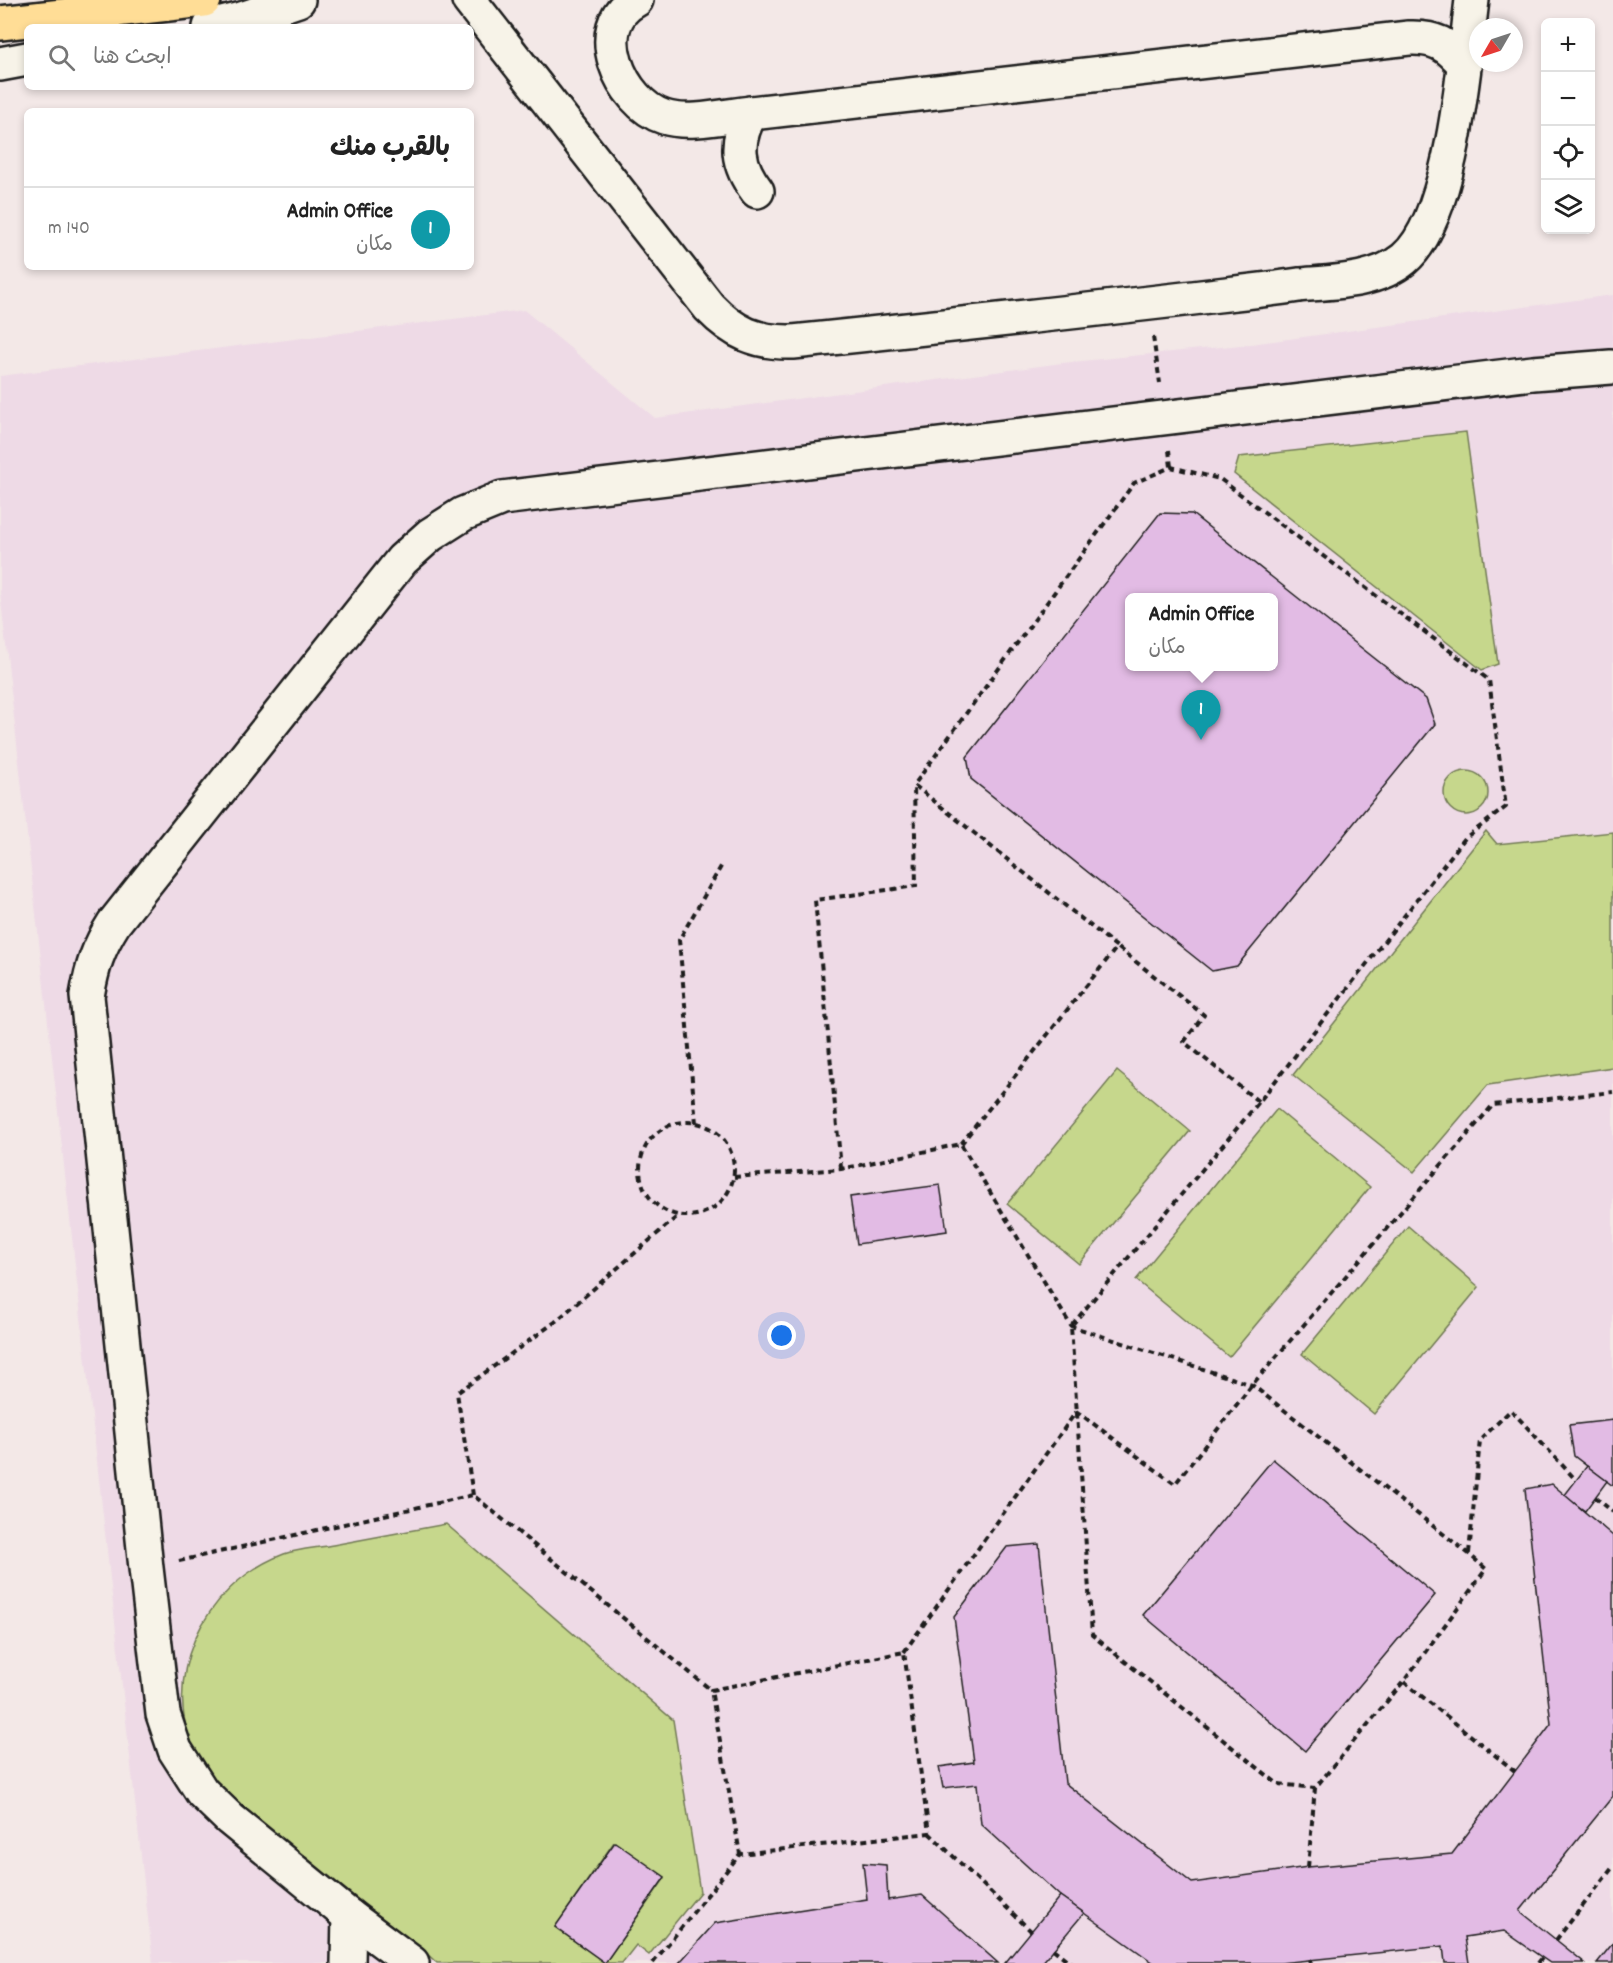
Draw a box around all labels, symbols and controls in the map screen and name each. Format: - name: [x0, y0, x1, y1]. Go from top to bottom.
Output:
- north arrow: [1469, 18, 1523, 72]
- map controls: [1541, 18, 1595, 234]
- button: +: [1541, 18, 1595, 72]
- search box: [24, 24, 474, 90]
- icon: search: [45, 41, 78, 74]
- text: ابحث هنا: [93, 43, 172, 74]
- button: −: [1541, 72, 1595, 126]
- button: locate: [1541, 126, 1595, 180]
- text: بالقرب منك: [330, 131, 450, 168]
- button: layers: [1541, 180, 1595, 234]
- text: Admin Office: [287, 197, 393, 228]
- text: 140 m: [48, 215, 90, 243]
- text: 1: [428, 215, 433, 243]
- text: مكان: [356, 232, 393, 260]
- popup: [1125, 593, 1278, 671]
- text: Admin Office: [1148, 600, 1255, 631]
- text: مكان: [1148, 635, 1186, 663]
- pin: 1: [1182, 690, 1220, 740]
- your location: [767, 1321, 796, 1350]

